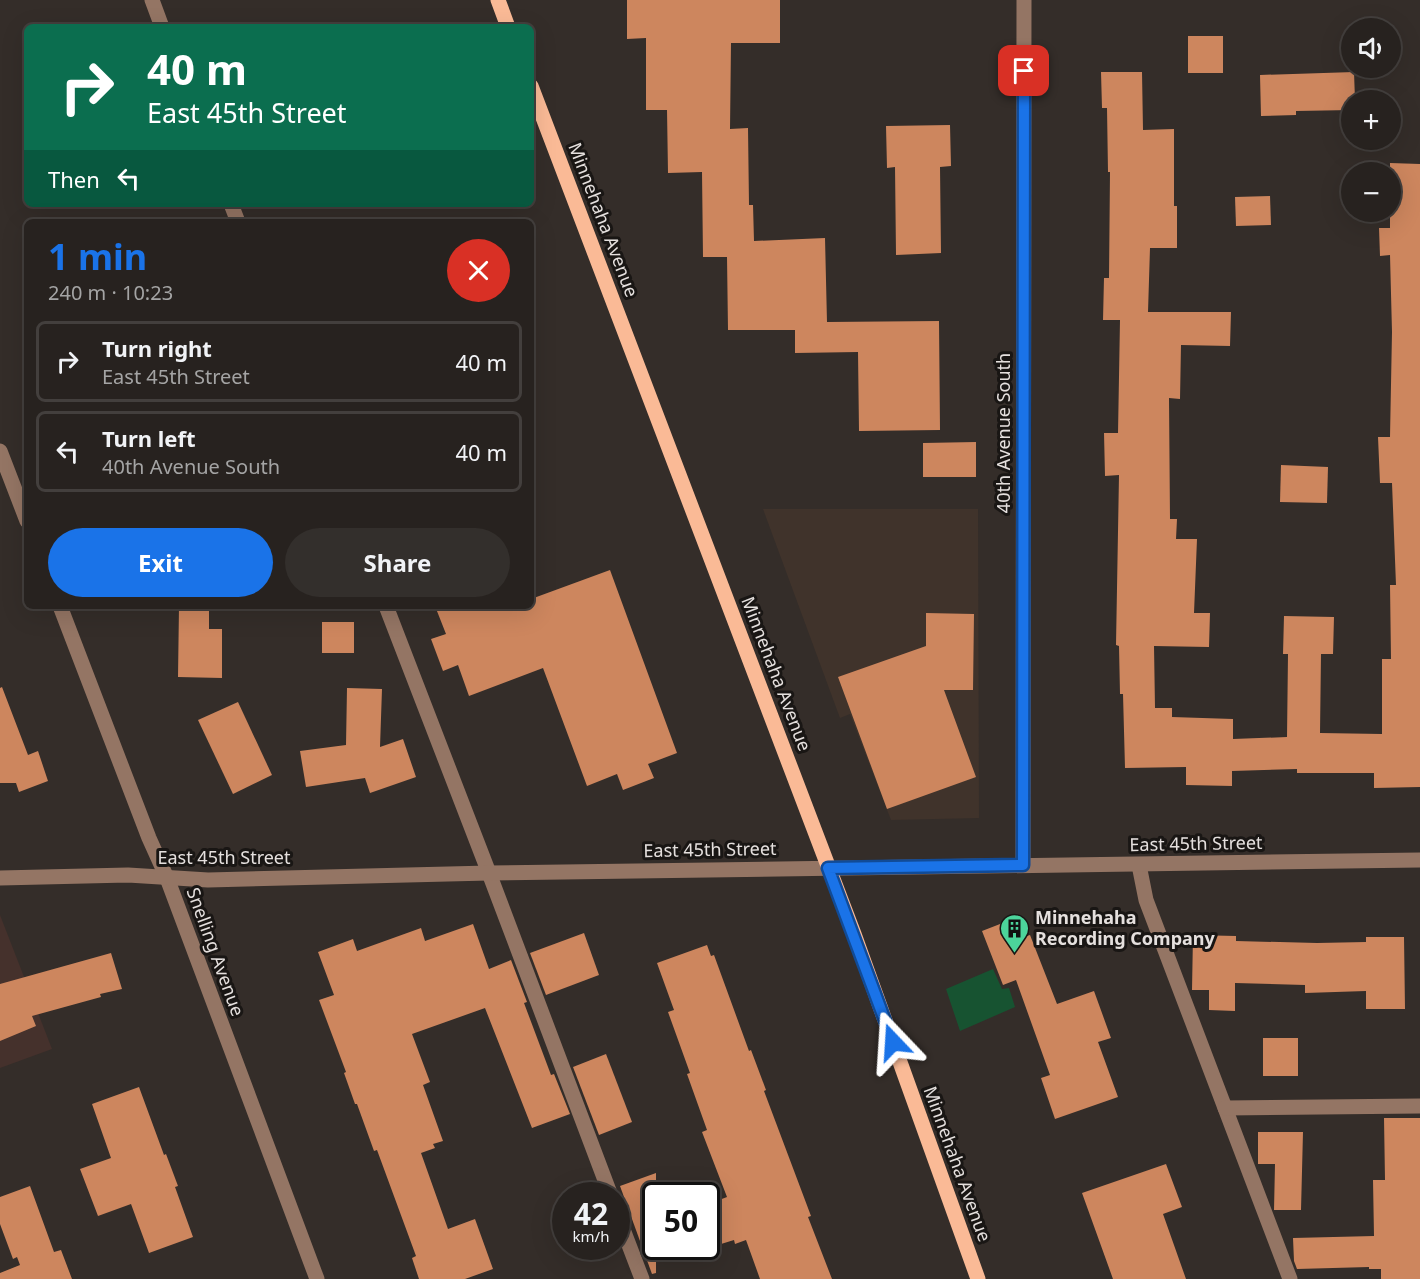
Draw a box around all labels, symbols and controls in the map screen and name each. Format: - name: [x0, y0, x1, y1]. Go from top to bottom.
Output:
- map controls: [1341, 18, 1401, 222]
- button: sound: [1341, 18, 1401, 78]
- text: 40 m: [147, 40, 247, 97]
- pin: [998, 45, 1049, 96]
- icon: right: [48, 48, 126, 126]
- icon: arrive: [1007, 54, 1040, 87]
- button: +: [1341, 90, 1401, 150]
- text: East 45th Street: [147, 94, 347, 131]
- street label: Minnehaha Avenue: [563, 139, 644, 300]
- icon: left: [112, 162, 145, 195]
- button: −: [1341, 162, 1401, 222]
- text: Then: [48, 164, 100, 194]
- text: 1 min: [48, 232, 147, 281]
- button: close: [447, 239, 510, 302]
- text: 240 m · 10:23: [48, 279, 173, 306]
- text: Turn right: [102, 333, 212, 363]
- icon: right: [51, 345, 84, 378]
- text: 40 m: [456, 347, 507, 377]
- street label: 40th Avenue South: [991, 353, 1015, 513]
- text: East 45th Street: [102, 363, 250, 390]
- text: Turn left: [102, 423, 196, 453]
- icon: left: [51, 435, 84, 468]
- text: 40 m: [456, 437, 507, 467]
- text: 40th Avenue South: [102, 453, 280, 480]
- button: Exit: [48, 528, 273, 597]
- button: Share: [285, 528, 510, 597]
- street label: Minnehaha Avenue: [736, 593, 817, 754]
- street label: East 45th Street: [1129, 830, 1263, 856]
- street label: East 45th Street: [643, 836, 777, 862]
- street label: East 45th Street: [157, 845, 291, 869]
- street label: Snelling Avenue: [182, 884, 250, 1019]
- place label: Minnehaha Recording Company: [1035, 905, 1216, 950]
- building icon: Minnehaha Recording Company: [998, 912, 1030, 954]
- position arrow: [861, 1010, 925, 1074]
- street label: Minnehaha Avenue: [919, 1083, 997, 1245]
- speed limit sign: 50: [642, 1182, 720, 1260]
- text: 42: [574, 1193, 608, 1234]
- text: km/h: [573, 1226, 609, 1246]

